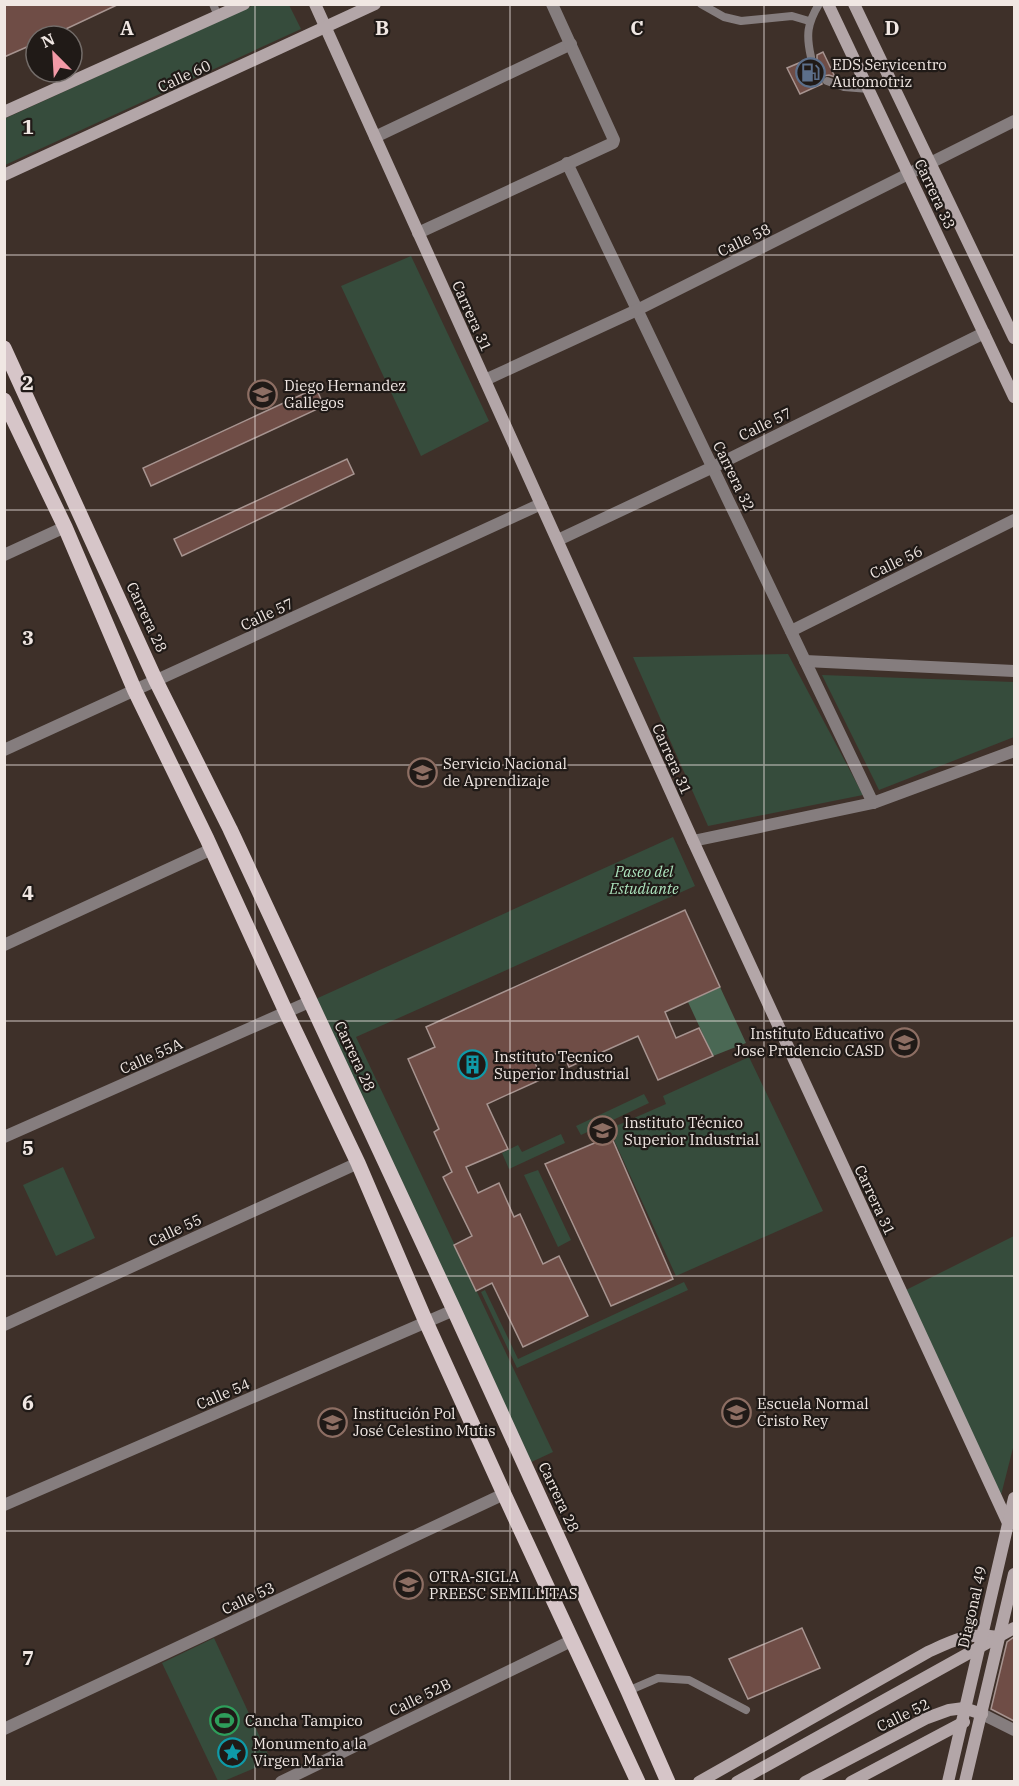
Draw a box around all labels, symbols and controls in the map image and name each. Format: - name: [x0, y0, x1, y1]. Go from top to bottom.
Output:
- text: A: [120, 14, 134, 41]
- text: B: [375, 14, 389, 41]
- text: C: [630, 14, 644, 41]
- text: D: [884, 14, 900, 41]
- north arrow: [24, 24, 84, 84]
- text: N: [38, 29, 58, 52]
- street label: Calle 60: [154, 55, 214, 97]
- place label: EDS Servicentro Automotriz: [832, 55, 947, 91]
- fuel station icon: EDS Servicentro Automotriz: [795, 57, 827, 89]
- text: 1: [22, 113, 34, 140]
- street label: Carrera 33: [910, 156, 960, 232]
- street label: Calle 58: [715, 219, 773, 261]
- street label: Carrera 31: [448, 278, 496, 354]
- text: 2: [22, 369, 34, 396]
- place label: Diego Hernandez Gallegos: [284, 376, 406, 412]
- school or university icon: Diego Hernandez Gallegos: [247, 378, 279, 410]
- street label: Calle 57: [736, 403, 794, 445]
- street label: Carrera 32: [709, 438, 759, 514]
- street label: Calle 56: [867, 541, 925, 583]
- street label: Carrera 28: [122, 579, 172, 655]
- street label: Calle 57: [237, 593, 297, 635]
- text: 3: [22, 624, 34, 651]
- street label: Carrera 31: [648, 721, 696, 797]
- place label: Servicio Nacional de Aprendizaje: [443, 754, 567, 790]
- school or university icon: Servicio Nacional de Aprendizaje: [406, 756, 438, 788]
- park label: Paseo del Estudiante: [608, 862, 679, 898]
- text: 4: [22, 879, 34, 906]
- street label: Carrera 28: [330, 1018, 380, 1094]
- place label: Instituto Educativo Jose Prudencio CASD: [734, 1024, 884, 1060]
- school or university icon: Instituto Educativo Jose Prudencio CASD: [889, 1026, 921, 1058]
- street label: Calle 55A: [117, 1033, 186, 1078]
- place label: Instituto Tecnico Superior Industrial: [494, 1047, 629, 1083]
- building icon: Instituto Tecnico Superior Industrial: [457, 1049, 489, 1081]
- place label: Instituto Técnico Superior Industrial: [624, 1113, 759, 1149]
- school or university icon: Instituto Técnico Superior Industrial: [587, 1115, 619, 1147]
- text: 5: [22, 1134, 34, 1161]
- street label: Carrera 31: [850, 1162, 900, 1238]
- street label: Calle 55: [145, 1209, 205, 1251]
- street label: Calle 54: [193, 1374, 253, 1414]
- text: 6: [22, 1389, 34, 1416]
- place label: Escuela Normal Cristo Rey: [757, 1394, 869, 1430]
- school or university icon: Escuela Normal Cristo Rey: [720, 1396, 752, 1428]
- place label: Institución Pol José Celestino Mutis: [353, 1404, 496, 1440]
- school or university icon: Institución Pol José Celestino Mutis: [316, 1406, 348, 1438]
- street label: Carrera 28: [534, 1459, 584, 1535]
- street label: Diagonal 49: [953, 1564, 991, 1650]
- place label: OTRA-SIGLA PREESC SEMILLITAS: [429, 1567, 578, 1603]
- school or university icon: OTRA-SIGLA PREESC SEMILLITAS: [392, 1569, 424, 1601]
- street label: Calle 53: [218, 1577, 278, 1619]
- text: 7: [22, 1644, 34, 1671]
- street label: Calle 52B: [386, 1674, 454, 1720]
- street label: Calle 52: [874, 1694, 932, 1736]
- sports icon: Cancha Tampico: [208, 1704, 240, 1736]
- place label: Cancha Tampico: [245, 1711, 363, 1730]
- place label: Monumento a la Virgen Maria: [253, 1734, 367, 1770]
- place icon: Monumento a la Virgen Maria: [216, 1736, 248, 1768]

